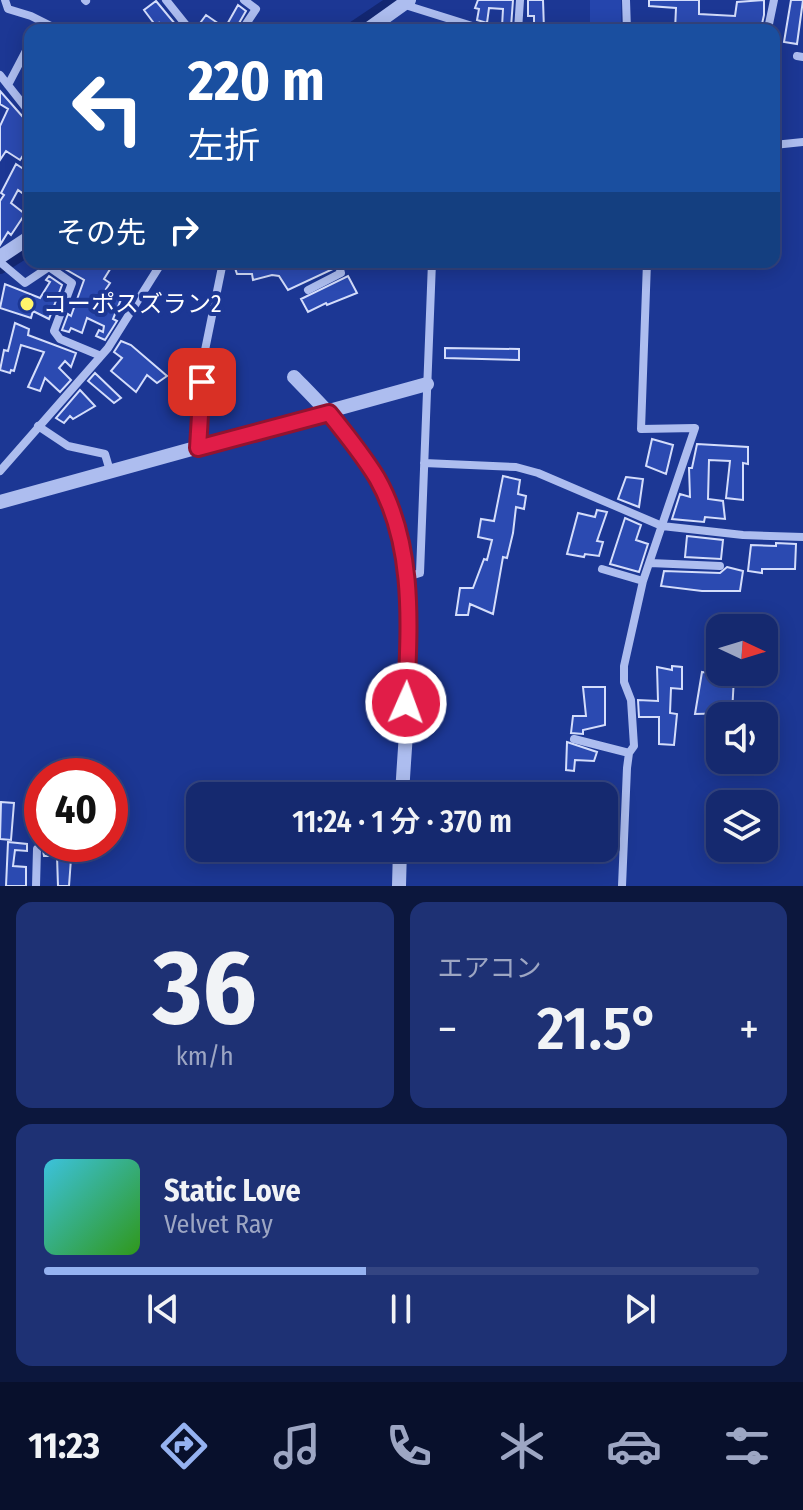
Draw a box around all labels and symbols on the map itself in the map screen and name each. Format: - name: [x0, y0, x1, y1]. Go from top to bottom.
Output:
- place label: コーポスズラン2: [43, 290, 222, 318]
- marker: コーポスズラン2: [18, 295, 36, 313]
- pin: [168, 348, 236, 416]
- north arrow: [706, 614, 778, 686]
- position arrow: [364, 661, 448, 745]
- speed limit sign: 40: [24, 758, 128, 862]

